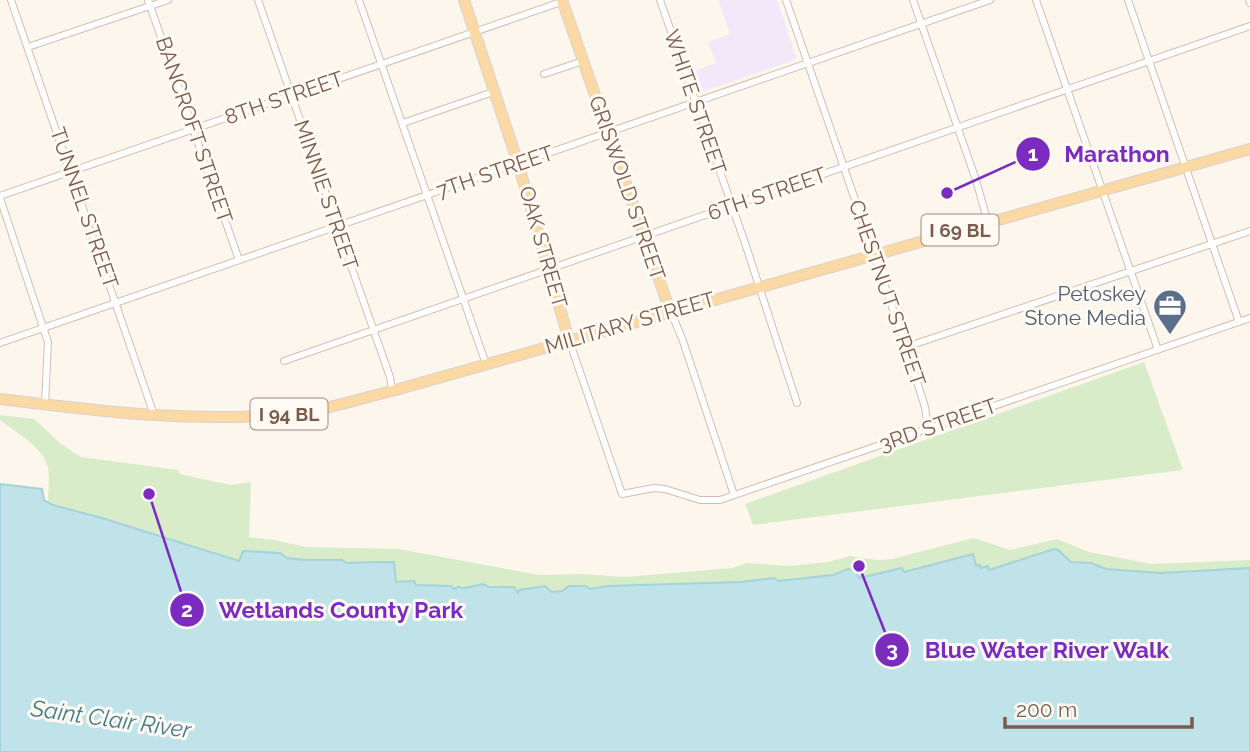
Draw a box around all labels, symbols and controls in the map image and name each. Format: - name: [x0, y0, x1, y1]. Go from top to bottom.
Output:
- street label: WHITE STREET: [659, 26, 732, 178]
- street label: BANCROFT STREET: [151, 33, 238, 227]
- street label: 8TH STREET: [221, 66, 347, 129]
- street label: GRISWOLD STREET: [584, 92, 671, 284]
- street label: MINNIE STREET: [289, 117, 364, 273]
- street label: TUNNEL STREET: [45, 124, 124, 292]
- callout: Marathon: [1016, 132, 1184, 176]
- street label: 7TH STREET: [433, 140, 557, 203]
- text: Marathon: [1064, 140, 1170, 167]
- text: 1: [1028, 141, 1038, 166]
- street label: 6TH STREET: [704, 161, 830, 226]
- street label: OAK STREET: [514, 183, 573, 311]
- street label: CHESTNUT STREET: [844, 196, 931, 389]
- road number: I 69 BL: [922, 214, 998, 246]
- place label: Petoskey Stone Media: [1025, 281, 1146, 330]
- street label: MILITARY STREET: [542, 286, 718, 359]
- office icon: Petoskey Stone Media: [1151, 287, 1189, 336]
- street label: 3RD STREET: [876, 393, 1000, 456]
- road number: I 94 BL: [250, 398, 328, 430]
- callout: Wetlands County Park: [169, 588, 477, 632]
- text: Wetlands County Park: [219, 596, 463, 623]
- text: 2: [181, 597, 193, 622]
- callout: Blue Water River Walk: [875, 628, 1185, 672]
- text: Blue Water River Walk: [925, 636, 1169, 663]
- text: 3: [886, 637, 898, 662]
- scale bar: [1005, 686, 1192, 730]
- water label: Saint Clair River: [28, 694, 194, 743]
- text: 200 m: [1016, 697, 1077, 722]

